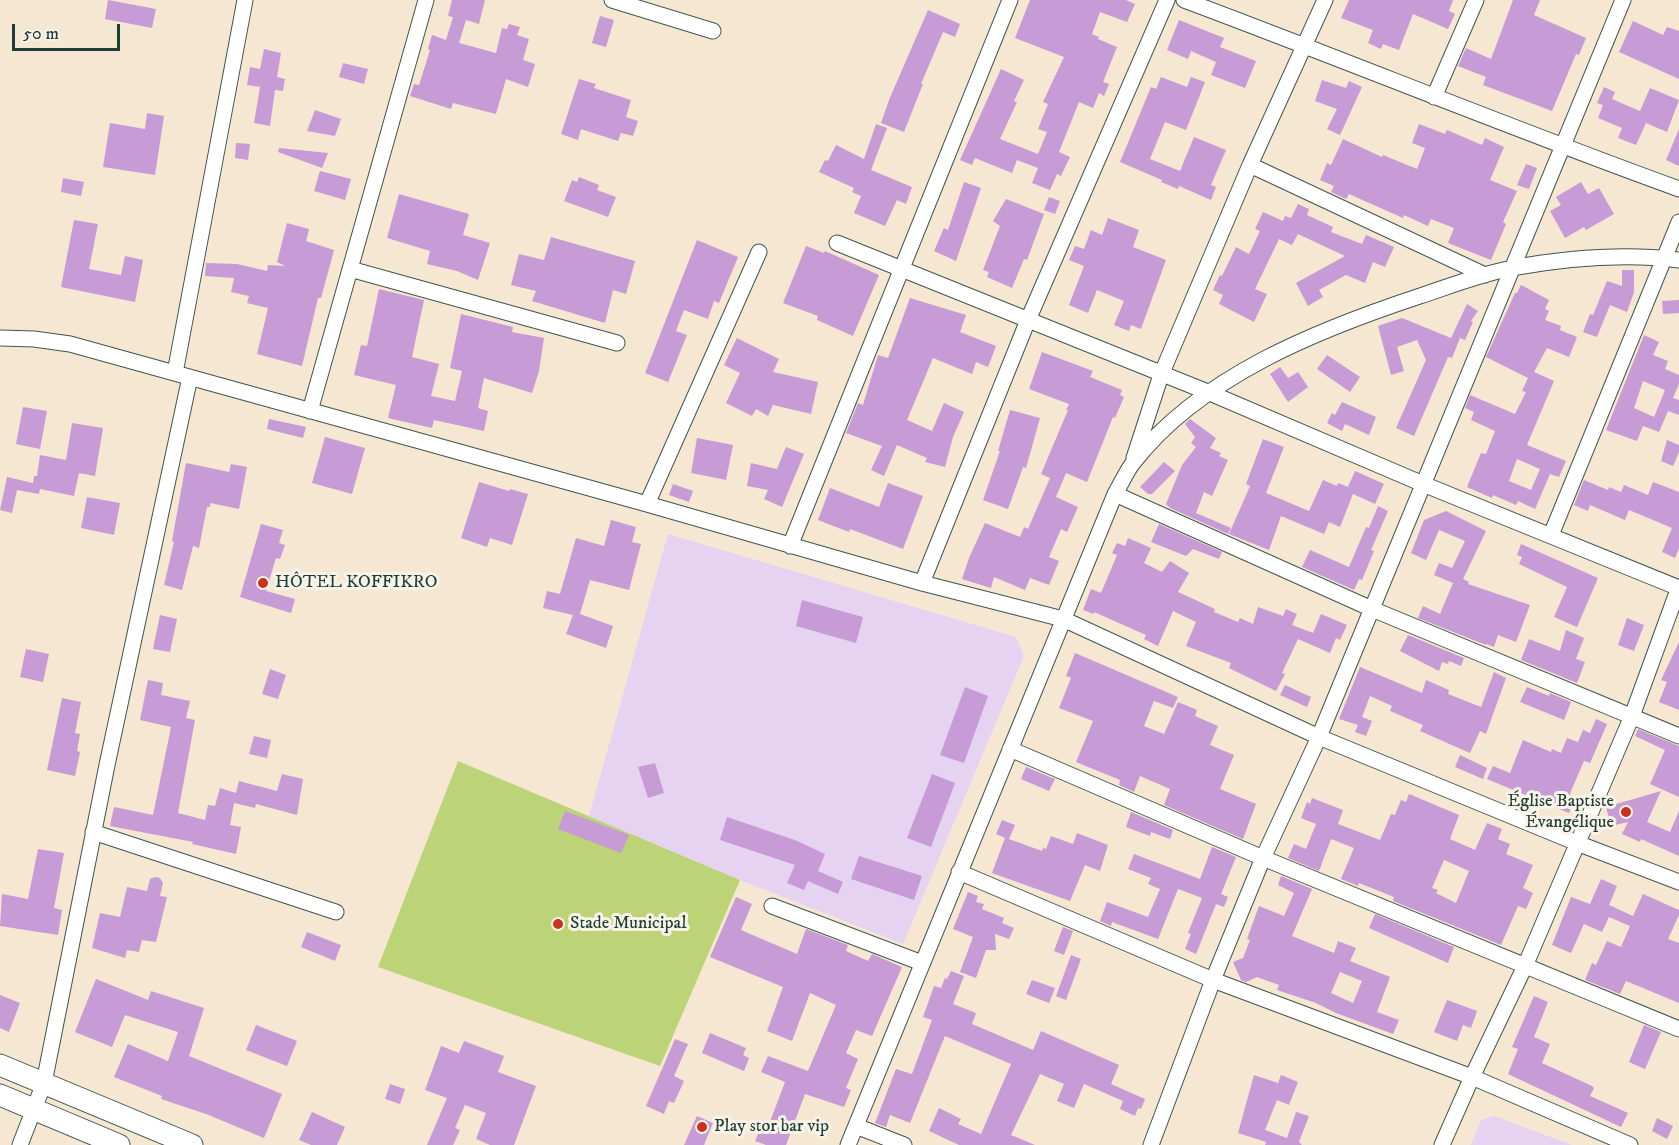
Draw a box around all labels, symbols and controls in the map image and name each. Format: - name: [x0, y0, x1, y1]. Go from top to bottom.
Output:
- scale bar: [15, 12, 123, 50]
- text: 50 m: [23, 23, 59, 45]
- place label: HÔTEL KOFFIKRO: [275, 572, 437, 594]
- marker: HÔTEL KOFFIKRO: [256, 576, 270, 590]
- place label: Église Baptiste Évangélique: [1507, 791, 1614, 834]
- marker: Église Baptiste Évangélique: [1619, 805, 1633, 819]
- place label: Stade Municipal: [570, 913, 687, 935]
- marker: Stade Municipal: [551, 917, 565, 931]
- place label: Play stor bar vip: [714, 1116, 829, 1138]
- marker: Play stor bar vip: [695, 1120, 709, 1134]

